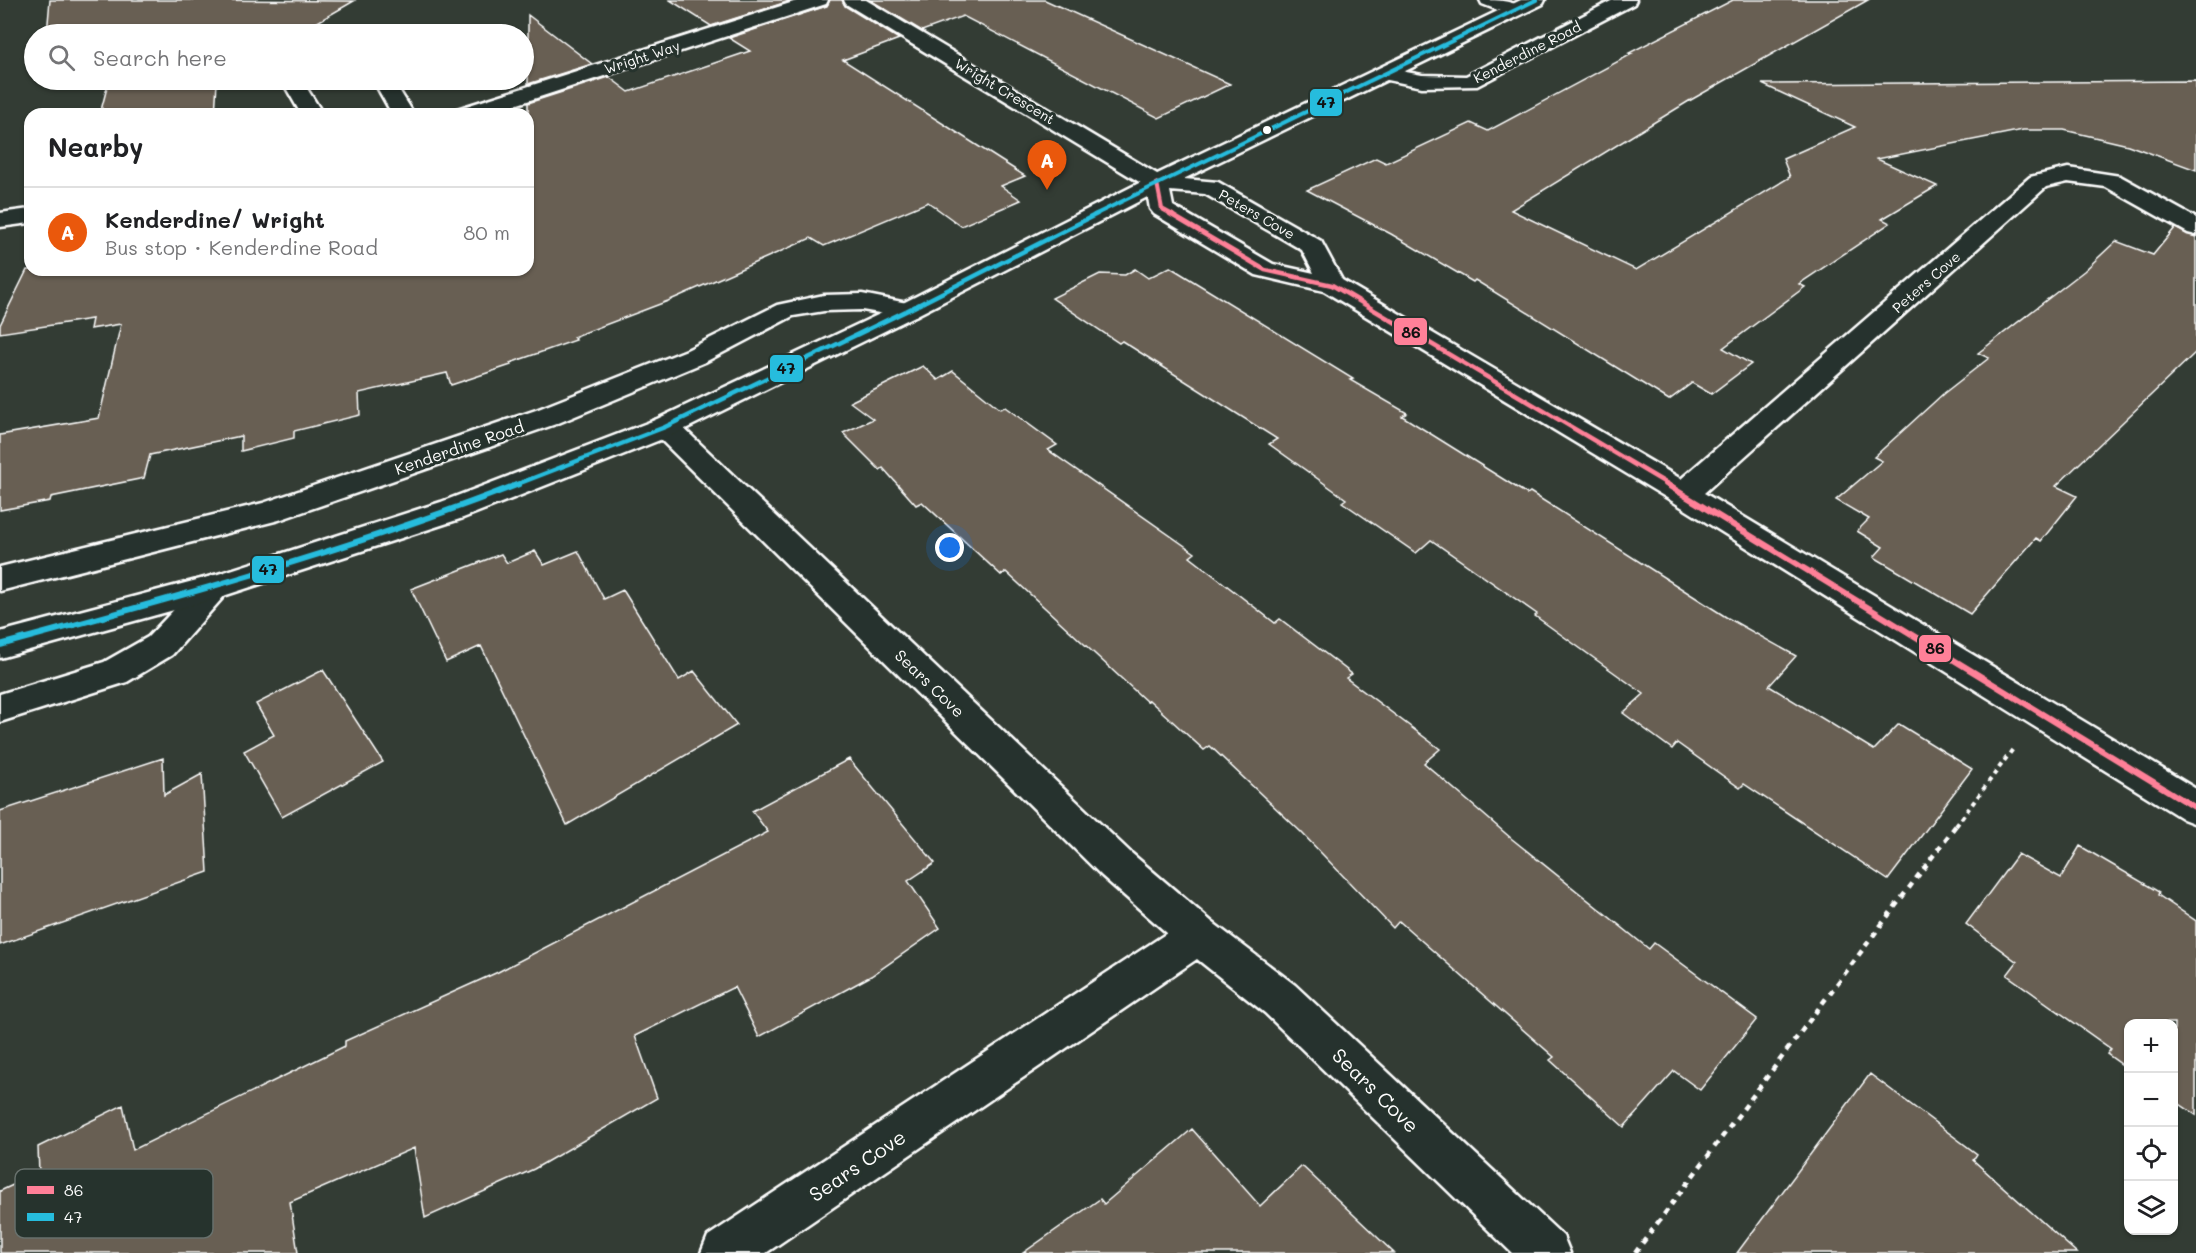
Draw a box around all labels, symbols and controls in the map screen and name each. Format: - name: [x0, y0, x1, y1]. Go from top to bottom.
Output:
- street label: Kenderdine Road: [1470, 17, 1584, 87]
- search box: [24, 24, 534, 90]
- street label: Wright Way: [602, 36, 682, 78]
- icon: search: [45, 41, 78, 74]
- text: Search here: [93, 43, 227, 72]
- street label: Wright Crescent: [951, 54, 1059, 128]
- line badge: 47: [1309, 88, 1343, 117]
- text: 47: [1316, 91, 1336, 112]
- unlabelled marker: [1261, 124, 1273, 136]
- text: Nearby: [48, 130, 143, 164]
- pin: A: [1028, 140, 1066, 190]
- street label: Peters Cove: [1216, 185, 1298, 243]
- text: Kenderdine/ Wright: [105, 205, 325, 234]
- text: A: [61, 219, 74, 245]
- text: 80 m: [463, 219, 510, 245]
- text: Bus stop · Kenderdine Road: [105, 234, 378, 260]
- street label: Peters Cove: [1888, 247, 1964, 317]
- line badge: 86: [1393, 317, 1428, 346]
- text: 86: [1401, 321, 1421, 342]
- line badge: 47: [769, 354, 804, 383]
- text: 47: [776, 357, 796, 378]
- street label: Kenderdine Road: [392, 415, 526, 479]
- your location: [935, 533, 964, 562]
- line badge: 47: [251, 555, 285, 584]
- text: 47: [258, 558, 278, 579]
- line badge: 86: [1918, 634, 1952, 663]
- text: 86: [1925, 637, 1945, 658]
- street label: Sears Cove: [891, 645, 969, 721]
- map controls: [2124, 1019, 2178, 1235]
- button: +: [2124, 1019, 2178, 1073]
- street label: Sears Cove: [1327, 1042, 1425, 1138]
- button: −: [2124, 1073, 2178, 1127]
- street label: Sears Cove: [804, 1123, 910, 1207]
- button: locate: [2124, 1127, 2178, 1181]
- legend: [15, 1169, 213, 1238]
- text: 86: [64, 1179, 83, 1200]
- button: layers: [2124, 1181, 2178, 1235]
- text: 47: [64, 1206, 82, 1227]

